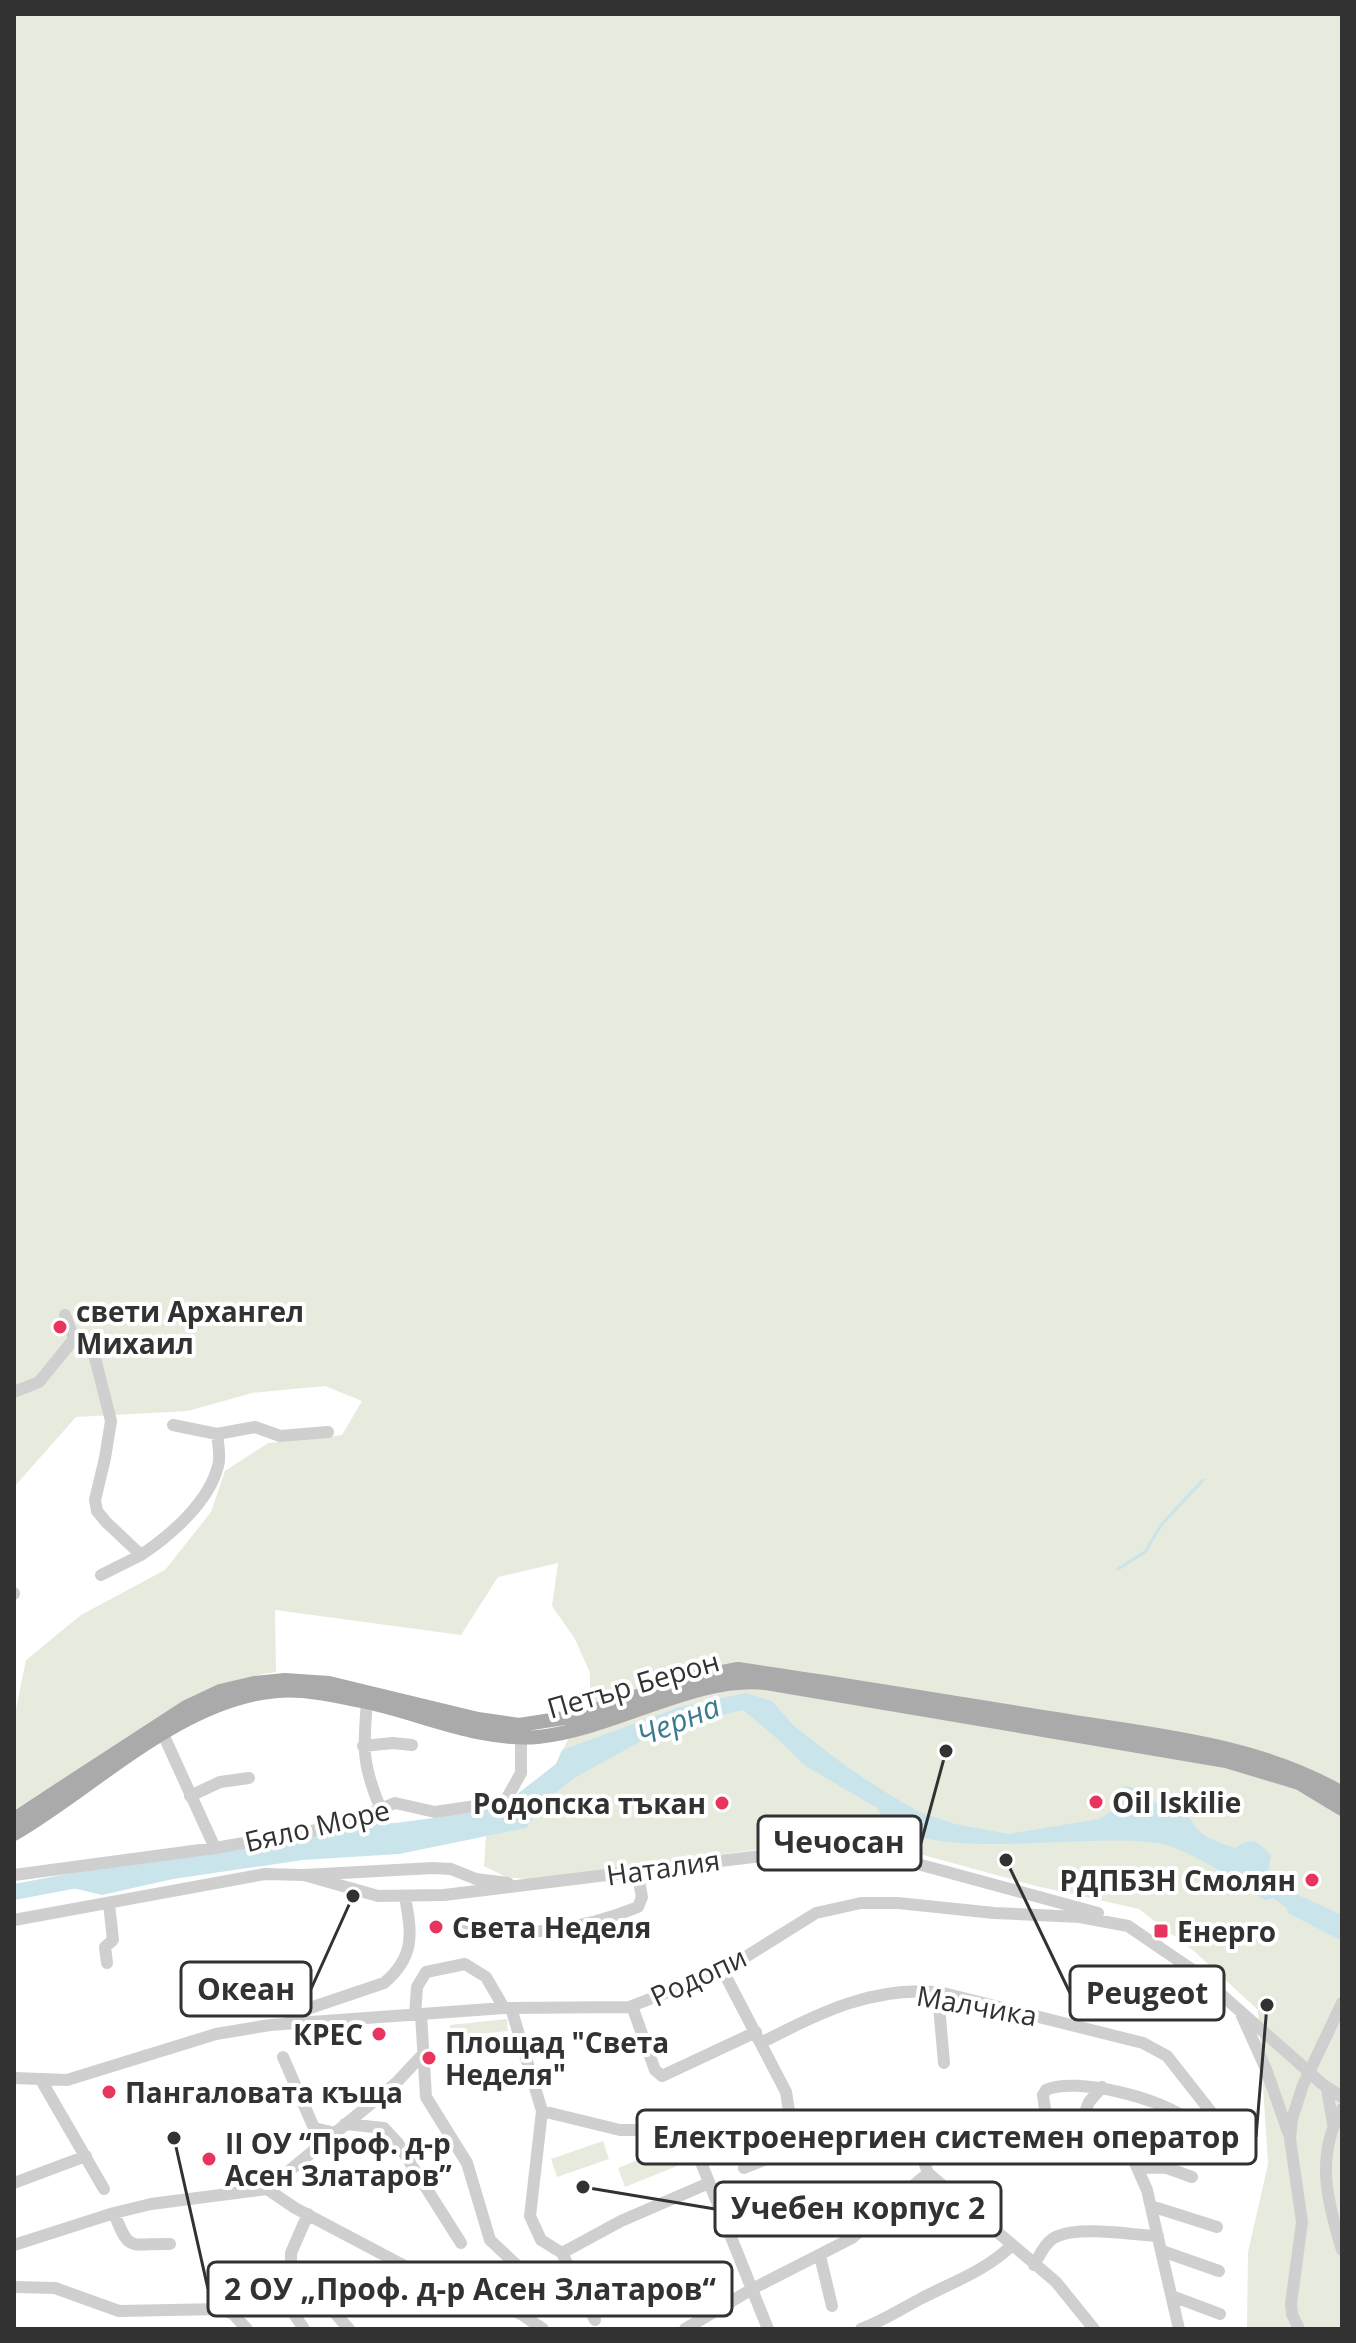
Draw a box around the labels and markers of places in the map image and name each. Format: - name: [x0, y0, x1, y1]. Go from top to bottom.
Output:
- place label: свети Архангел Михаил: [76, 1292, 304, 1362]
- marker: свети Архангел Михаил: [51, 1318, 69, 1336]
- place label: Oil Iskilie: [1112, 1783, 1241, 1821]
- place label: Родопска тъкан: [473, 1784, 706, 1822]
- marker: Oil Iskilie: [1087, 1793, 1105, 1811]
- marker: Родопска тъкан: [713, 1794, 731, 1812]
- callout: Чечосан: [758, 1816, 921, 1870]
- place label: РДПБЗН Смолян: [1059, 1861, 1296, 1899]
- marker: РДПБЗН Смолян: [1303, 1871, 1321, 1889]
- place label: Света Неделя: [452, 1908, 651, 1946]
- place label: Енерго: [1177, 1912, 1276, 1950]
- marker: Света Неделя: [427, 1918, 445, 1936]
- marker: Енерго: [1152, 1922, 1170, 1940]
- callout: Океан: [181, 1962, 311, 2016]
- callout: Peugeot: [1070, 1966, 1224, 2020]
- place label: КРЕС: [293, 2015, 363, 2053]
- place label: Площад "Света Неделя": [445, 2023, 669, 2093]
- marker: КРЕС: [370, 2025, 388, 2043]
- marker: Площад "Света Неделя": [420, 2049, 438, 2067]
- place label: Пангаловата къща: [125, 2073, 403, 2111]
- marker: Пангаловата къща: [100, 2083, 118, 2101]
- callout: Електроенергиен системен оператор: [637, 2110, 1256, 2164]
- place label: II ОУ “Проф. д-р Асен Златаров”: [225, 2124, 452, 2194]
- marker: II ОУ “Проф. д-р Асен Златаров”: [200, 2150, 218, 2168]
- callout: Учебен корпус 2: [715, 2182, 1001, 2236]
- callout: 2 ОУ „Проф. д-р Асен Златаров“: [208, 2262, 732, 2316]

